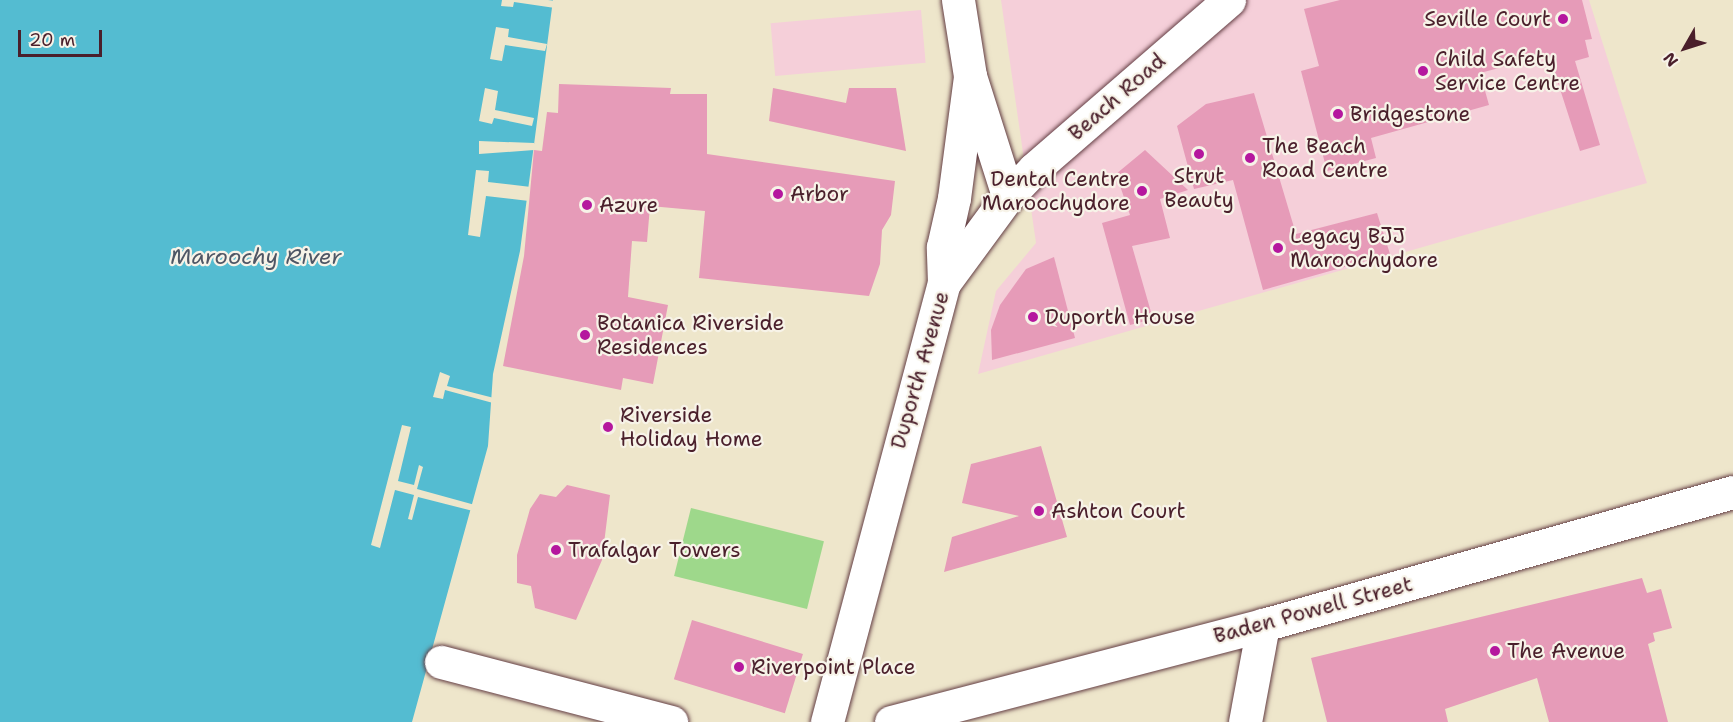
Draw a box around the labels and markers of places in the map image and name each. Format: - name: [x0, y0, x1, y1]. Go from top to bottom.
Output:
- place label: Seville Court: [1424, 6, 1551, 32]
- marker: Seville Court: [1556, 12, 1570, 26]
- place label: Child Safety Service Centre: [1435, 46, 1580, 96]
- marker: Child Safety Service Centre: [1416, 64, 1430, 78]
- place label: Bridgestone: [1350, 101, 1470, 127]
- marker: Bridgestone: [1331, 107, 1345, 121]
- place label: The Beach Road Centre: [1262, 133, 1388, 183]
- marker: Strut Beauty: [1192, 147, 1206, 161]
- marker: The Beach Road Centre: [1243, 151, 1257, 165]
- place label: Strut Beauty: [1164, 163, 1234, 213]
- place label: Dental Centre Maroochydore: [982, 166, 1130, 216]
- place label: Arbor: [790, 181, 849, 207]
- marker: Dental Centre Maroochydore: [1135, 184, 1149, 198]
- marker: Arbor: [771, 187, 785, 201]
- place label: Azure: [599, 192, 658, 218]
- marker: Azure: [580, 198, 594, 212]
- place label: Legacy BJJ Maroochydore: [1290, 223, 1438, 273]
- marker: Legacy BJJ Maroochydore: [1271, 241, 1285, 255]
- place label: Duporth House: [1045, 304, 1195, 330]
- place label: Botanica Riverside Residences: [597, 310, 784, 360]
- marker: Duporth House: [1026, 310, 1040, 324]
- marker: Botanica Riverside Residences: [578, 328, 592, 342]
- place label: Riverside Holiday Home: [620, 402, 763, 452]
- marker: Riverside Holiday Home: [601, 420, 615, 434]
- place label: Ashton Court: [1051, 498, 1186, 524]
- marker: Ashton Court: [1032, 504, 1046, 518]
- place label: Trafalgar Towers: [568, 537, 741, 563]
- marker: Trafalgar Towers: [549, 543, 563, 557]
- place label: The Avenue: [1507, 638, 1625, 664]
- marker: The Avenue: [1488, 644, 1502, 658]
- place label: Riverpoint Place: [751, 654, 916, 680]
- marker: Riverpoint Place: [732, 660, 746, 674]

